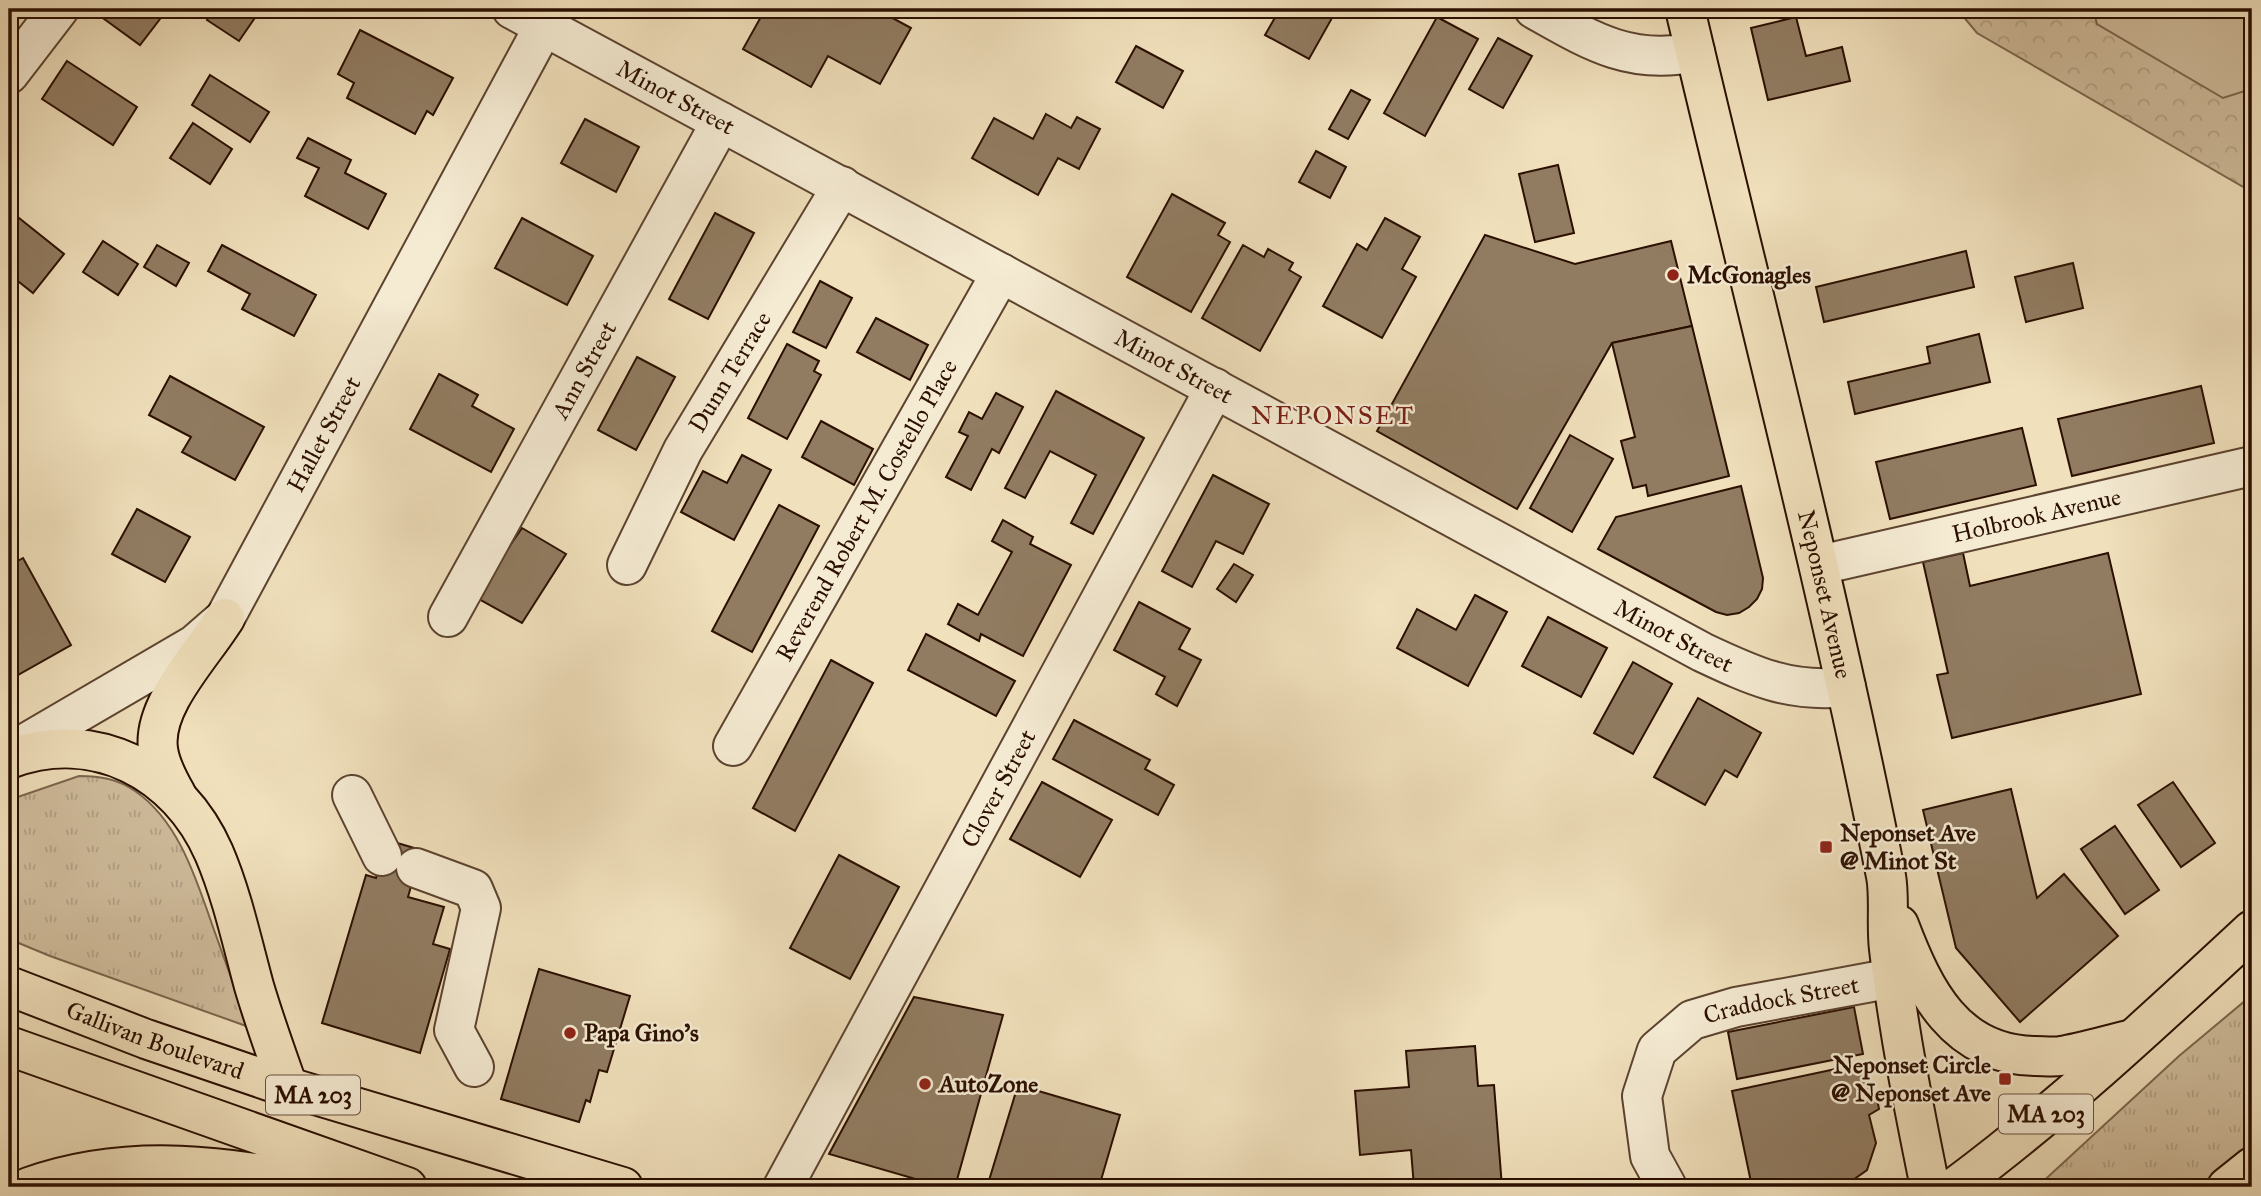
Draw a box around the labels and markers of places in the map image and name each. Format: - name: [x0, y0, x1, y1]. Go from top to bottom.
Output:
- place label: McGonagles: [1687, 260, 1811, 290]
- marker: McGonagles: [1665, 267, 1681, 283]
- place label: Neponset Ave @ Minot St: [1840, 818, 1976, 876]
- marker: Neponset Ave @ Minot St: [1818, 839, 1834, 855]
- place label: Papa Gino's: [584, 1018, 699, 1048]
- marker: Papa Gino's: [562, 1025, 578, 1041]
- place label: Neponset Circle @ Neponset Ave: [1831, 1050, 1991, 1108]
- place label: AutoZone: [937, 1069, 1038, 1099]
- marker: Neponset Circle @ Neponset Ave: [1997, 1071, 2013, 1087]
- marker: AutoZone: [917, 1076, 933, 1092]

